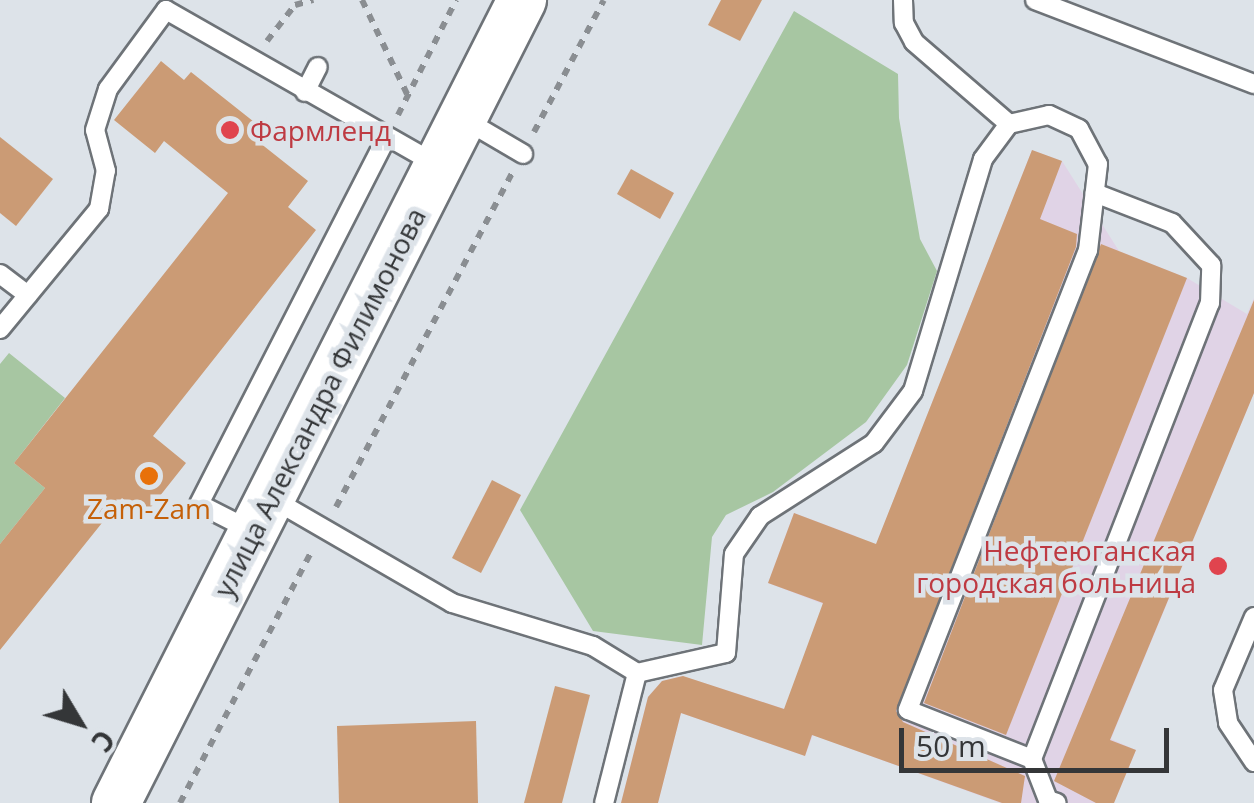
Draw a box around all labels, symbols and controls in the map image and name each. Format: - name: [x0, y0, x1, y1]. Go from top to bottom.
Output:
- place label: Фармленд: [250, 113, 391, 147]
- marker: Фармленд: [219, 119, 241, 141]
- street label: улица Александра Филимонова: [206, 202, 432, 602]
- marker: Zam-Zam: [138, 465, 160, 487]
- place label: Zam-Zam: [87, 491, 211, 525]
- place label: Нефтеюганская городская больница: [916, 533, 1196, 599]
- marker: Нефтеюганская городская больница: [1205, 553, 1231, 579]
- north arrow: [30, 673, 130, 773]
- scale bar: [904, 708, 1174, 770]
- text: С: [83, 723, 124, 760]
- text: 50 m: [916, 725, 986, 766]

